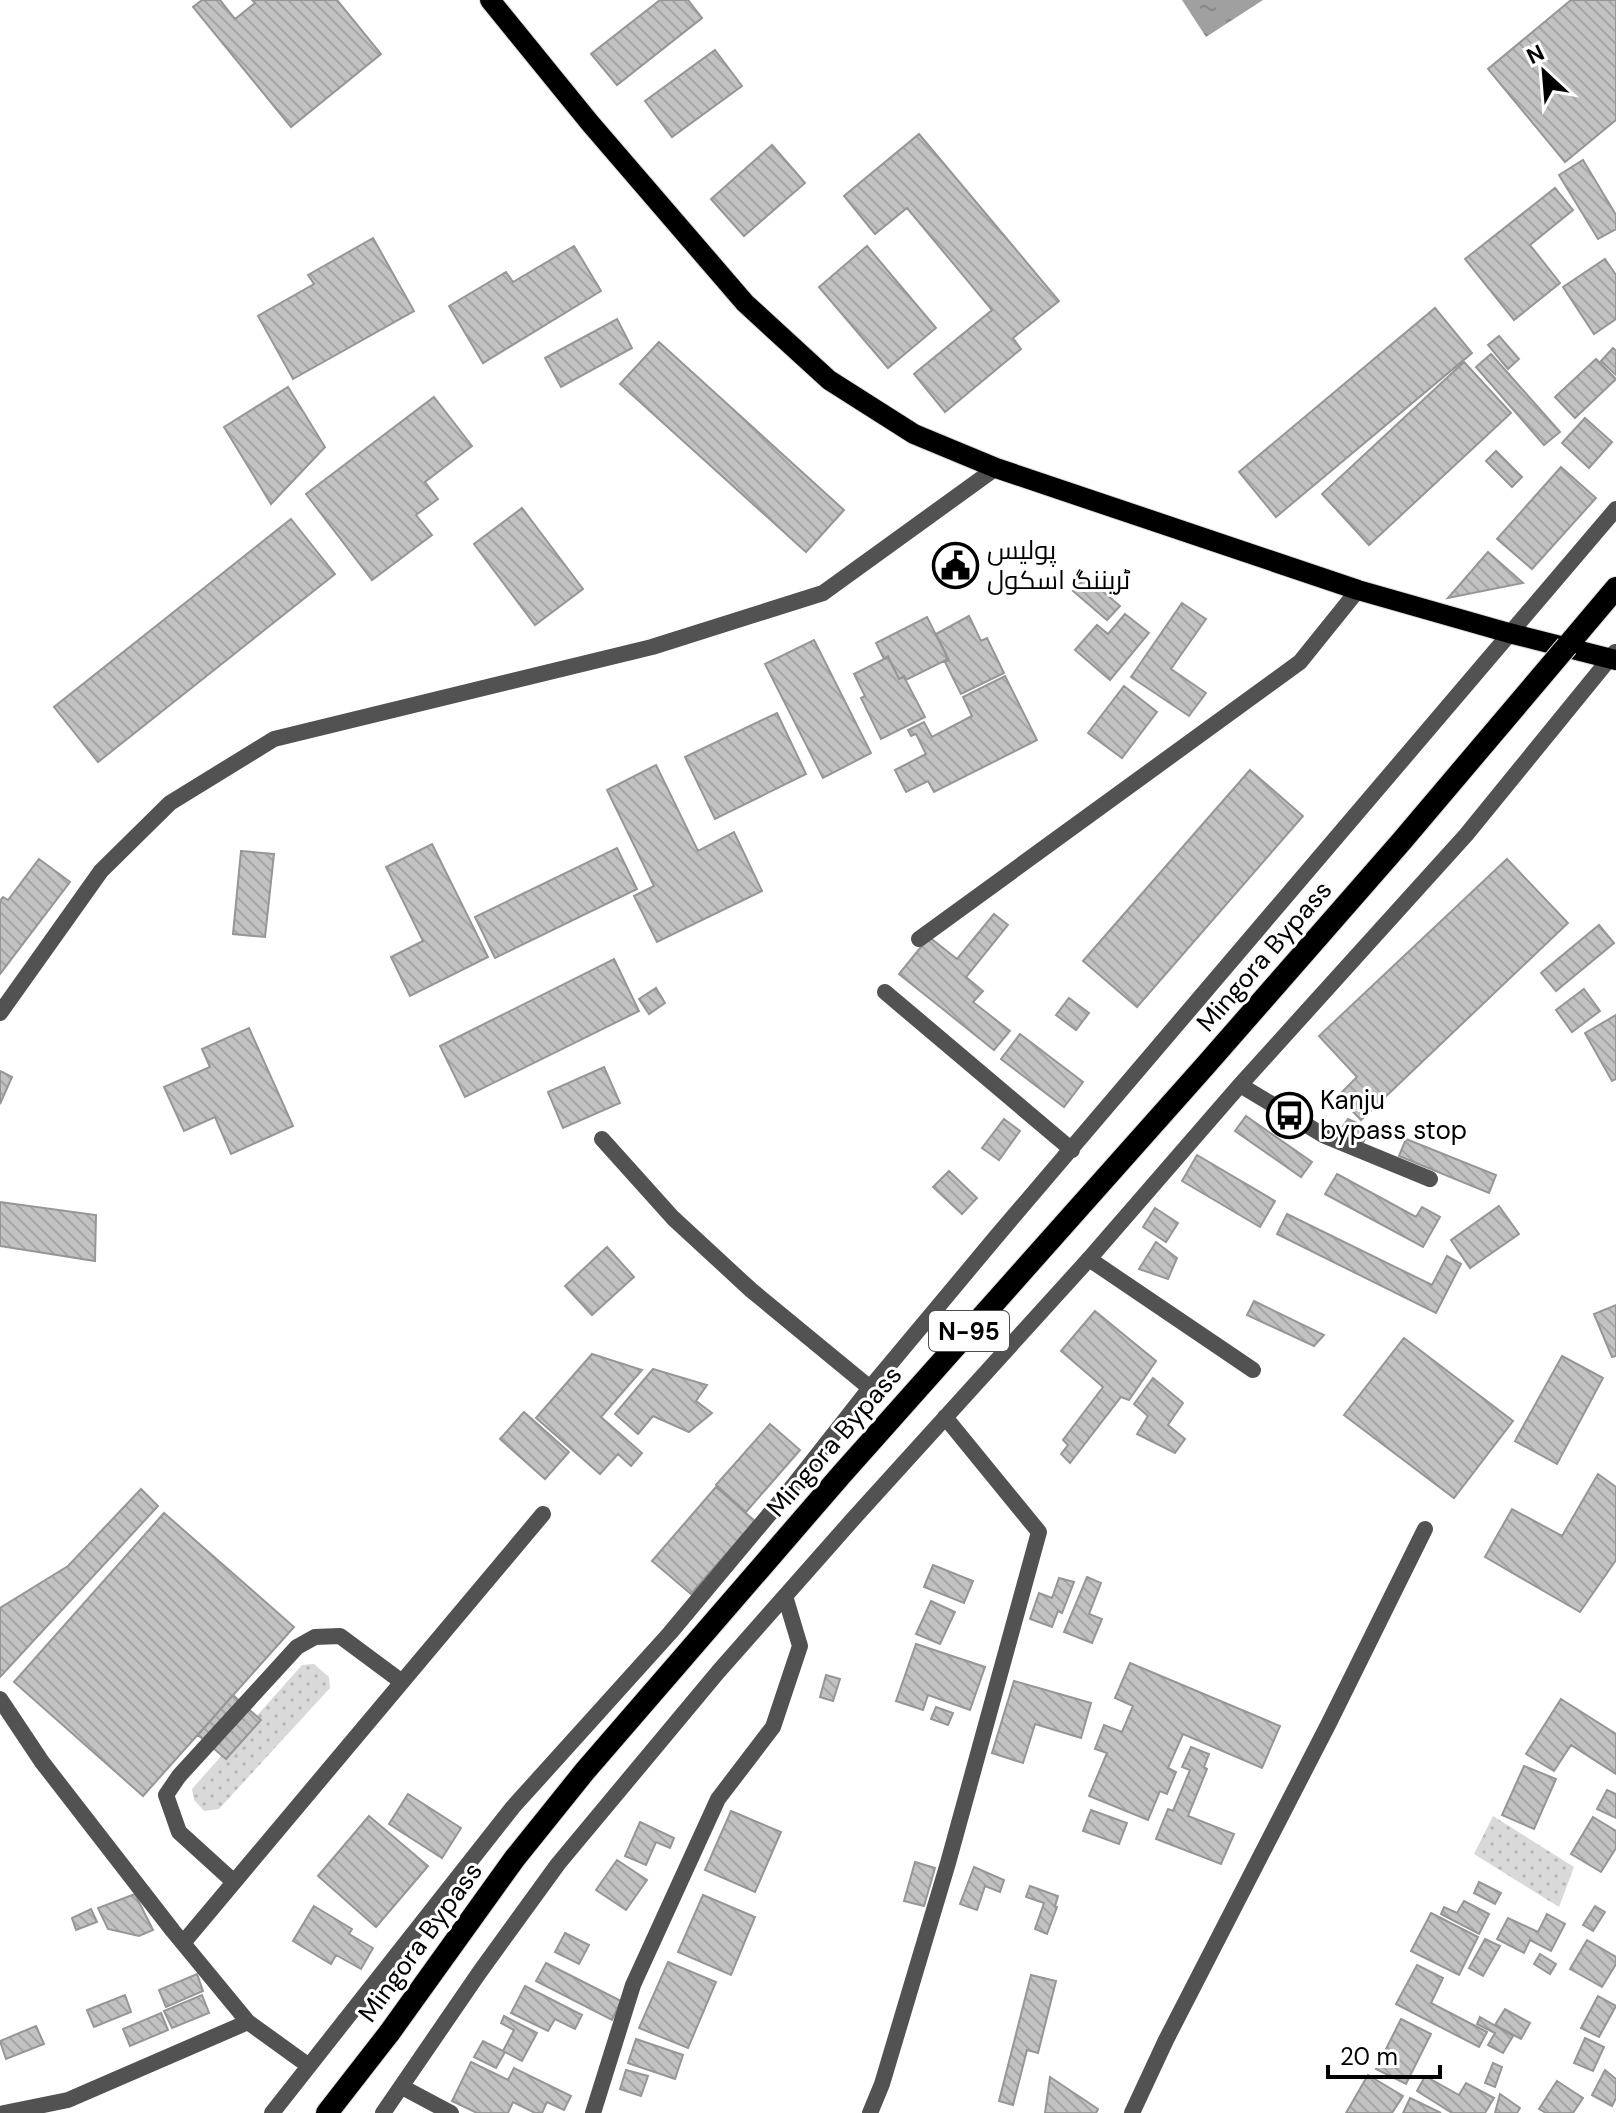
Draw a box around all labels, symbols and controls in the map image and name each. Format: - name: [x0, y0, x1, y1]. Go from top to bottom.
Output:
- north arrow: [1504, 32, 1584, 112]
- text: N: [1522, 38, 1549, 71]
- place label: پولیس ٹریننگ اسکول: [987, 533, 1130, 597]
- public building icon: پولیس ٹریننگ اسکول: [932, 541, 980, 589]
- street label: Mingora Bypass: [1189, 873, 1339, 1039]
- place label: Kanju bypass stop: [1320, 1083, 1467, 1147]
- bus stop icon: Kanju bypass stop: [1265, 1091, 1313, 1139]
- road number: N-95: [929, 1311, 1009, 1351]
- street label: Mingora Bypass: [759, 1358, 909, 1524]
- street label: Mingora Bypass: [350, 1855, 490, 2029]
- scale bar: [1328, 2029, 1440, 2079]
- text: 20 m: [1340, 2041, 1398, 2072]

